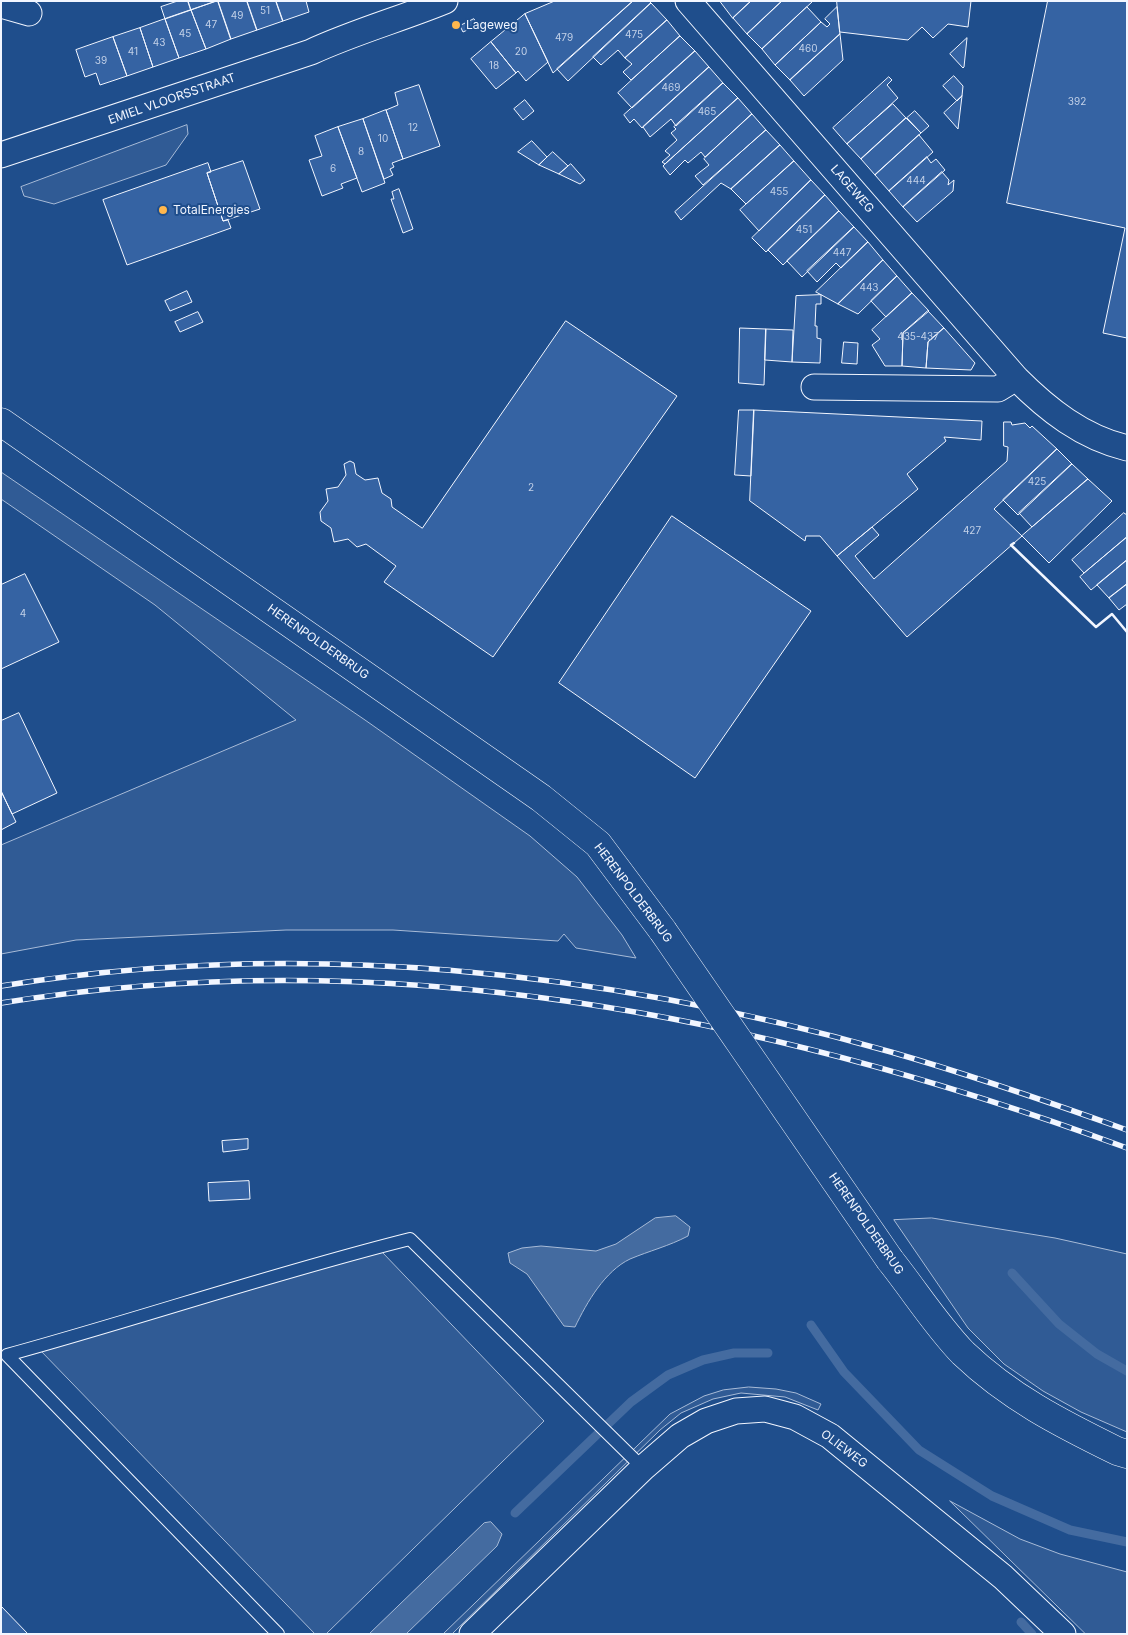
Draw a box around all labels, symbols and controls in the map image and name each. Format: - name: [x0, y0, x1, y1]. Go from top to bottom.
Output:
- house number: 51: [260, 5, 270, 17]
- house number: 49: [231, 10, 243, 22]
- place label: Lageweg: [466, 18, 518, 32]
- house number: 47: [205, 19, 217, 31]
- marker: Lageweg: [450, 19, 462, 31]
- house number: 45: [179, 28, 191, 40]
- house number: 475: [625, 29, 643, 41]
- house number: 479: [555, 32, 573, 44]
- house number: 43: [153, 37, 165, 49]
- house number: 460: [799, 43, 817, 55]
- house number: 41: [128, 46, 138, 58]
- house number: 20: [515, 46, 527, 58]
- house number: 39: [95, 55, 107, 67]
- house number: 18: [489, 60, 499, 72]
- street label: EMIEL VLOORSSTRAAT: [106, 70, 238, 128]
- house number: 469: [662, 82, 680, 94]
- house number: 392: [1068, 96, 1086, 108]
- house number: 465: [698, 106, 716, 118]
- house number: 12: [408, 122, 418, 134]
- house number: 10: [378, 133, 388, 145]
- house number: 8: [358, 146, 364, 158]
- street label: LAGEWEG: [827, 162, 877, 216]
- house number: 6: [330, 163, 336, 175]
- house number: 444: [906, 175, 926, 187]
- house number: 455: [770, 186, 788, 198]
- place label: TotalEnergies: [173, 203, 250, 217]
- marker: TotalEnergies: [157, 204, 169, 216]
- house number: 451: [796, 224, 812, 236]
- house number: 447: [833, 247, 851, 259]
- house number: 443: [859, 282, 879, 294]
- house number: 435-437: [897, 331, 939, 343]
- house number: 425: [1028, 476, 1046, 488]
- house number: 2: [528, 482, 534, 494]
- house number: 427: [963, 525, 981, 537]
- street label: HERENPOLDERBRUG: [264, 601, 372, 683]
- house number: 4: [20, 608, 26, 620]
- street label: HERENPOLDERBRUG: [591, 840, 675, 946]
- street label: HERENPOLDERBRUG: [825, 1170, 907, 1278]
- street label: OLIEWEG: [818, 1427, 870, 1471]

